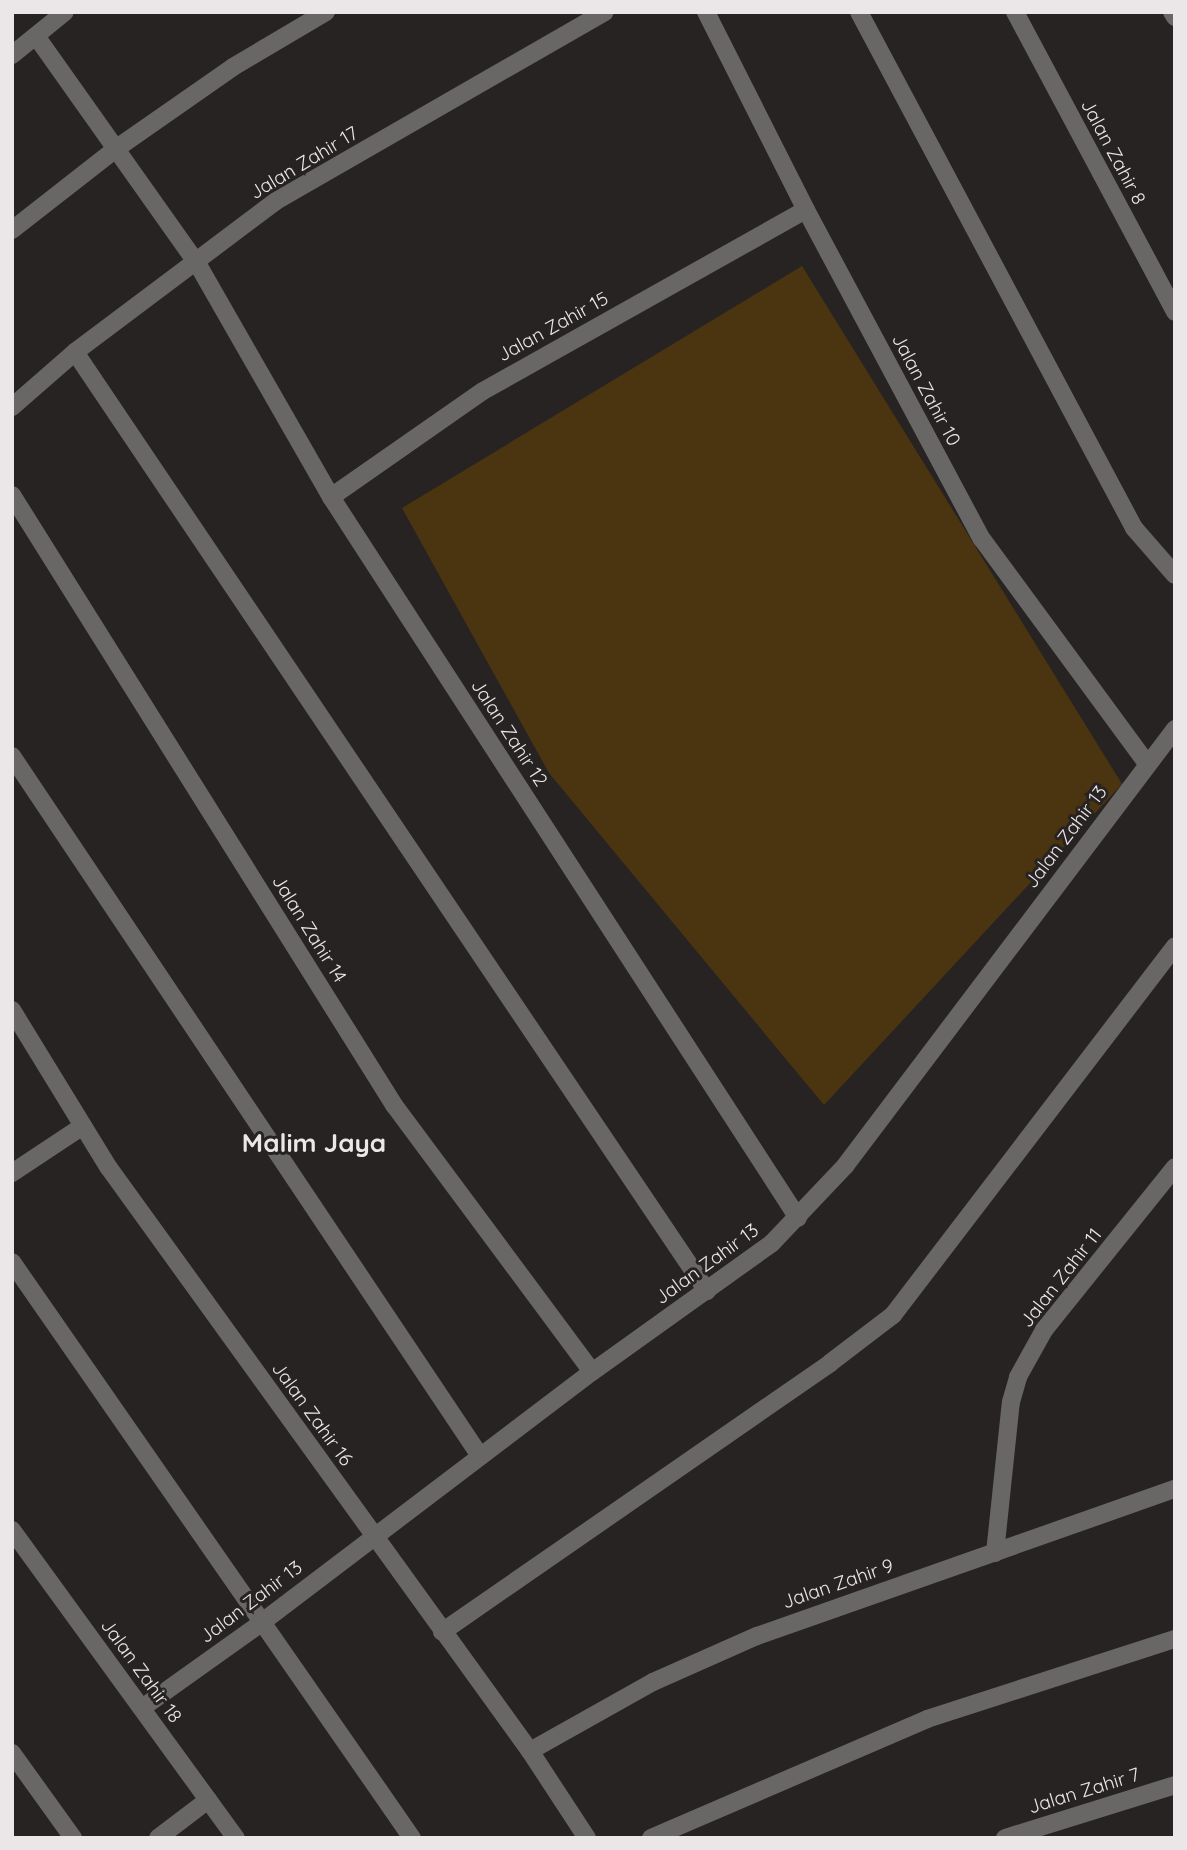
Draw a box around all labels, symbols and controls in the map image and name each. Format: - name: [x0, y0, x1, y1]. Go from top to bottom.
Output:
- street label: Jalan Zahir 8: [1076, 96, 1150, 208]
- street label: Jalan Zahir 17: [246, 122, 362, 204]
- street label: Jalan Zahir 15: [494, 287, 612, 367]
- street label: Jalan Zahir 10: [887, 330, 965, 450]
- street label: Jalan Zahir 12: [466, 675, 552, 791]
- street label: Jalan Zahir 13: [1020, 781, 1112, 893]
- street label: Jalan Zahir 14: [267, 871, 351, 987]
- district label: Malim Jaya: [242, 1127, 386, 1159]
- street label: Jalan Zahir 13: [651, 1219, 763, 1309]
- street label: Jalan Zahir 11: [1015, 1224, 1107, 1332]
- street label: Jalan Zahir 16: [267, 1358, 357, 1470]
- street label: Jalan Zahir 9: [779, 1554, 897, 1614]
- street label: Jalan Zahir 13: [195, 1556, 307, 1648]
- street label: Jalan Zahir 18: [96, 1615, 186, 1727]
- street label: Jalan Zahir 7: [1026, 1763, 1142, 1819]

